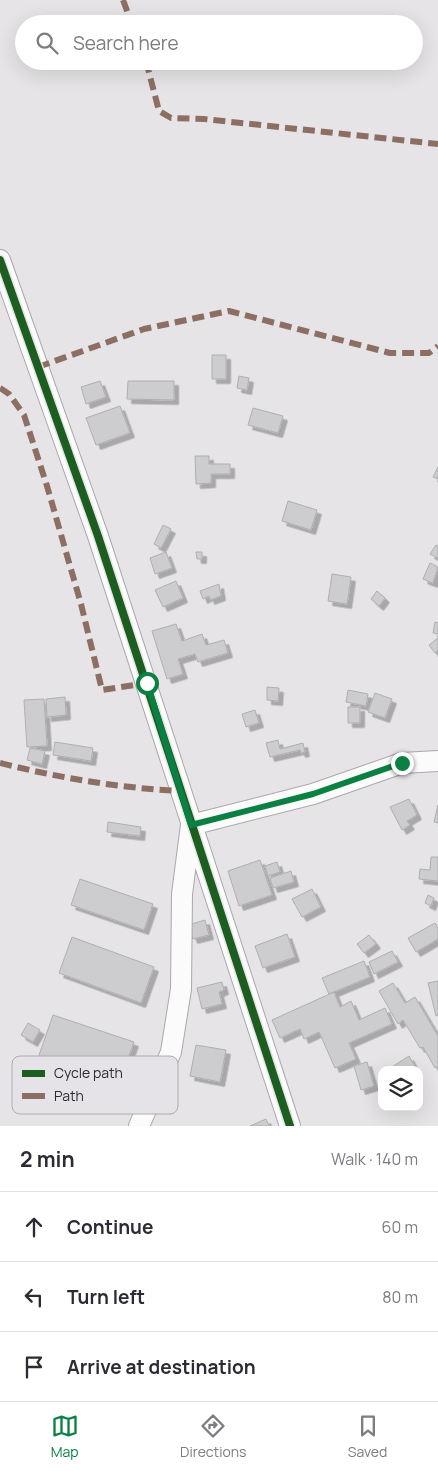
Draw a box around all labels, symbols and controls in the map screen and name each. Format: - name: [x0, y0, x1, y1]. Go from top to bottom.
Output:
- search box: [15, 15, 423, 70]
- icon: search: [33, 29, 61, 57]
- text: Search here: [73, 30, 179, 56]
- route start: [136, 672, 159, 695]
- route end: [391, 752, 414, 775]
- legend: [12, 1056, 178, 1114]
- text: Cycle path: [54, 1063, 123, 1082]
- map controls: [378, 1066, 423, 1111]
- button: layers: [378, 1066, 423, 1111]
- text: Path: [54, 1086, 84, 1105]
- text: 2 min: [20, 1145, 75, 1173]
- text: Walk · 140 m: [331, 1148, 418, 1170]
- icon: ahead: [20, 1213, 48, 1241]
- text: Continue: [67, 1214, 153, 1240]
- text: 60 m: [382, 1216, 418, 1238]
- icon: left: [20, 1283, 48, 1311]
- text: Turn left: [67, 1284, 145, 1310]
- text: 80 m: [382, 1286, 418, 1308]
- icon: arrive: [20, 1353, 48, 1381]
- text: Arrive at destination: [67, 1354, 256, 1380]
- tab: Map: [51, 1412, 79, 1461]
- tab: Directions: [180, 1412, 246, 1461]
- tab: Saved: [348, 1412, 387, 1461]

